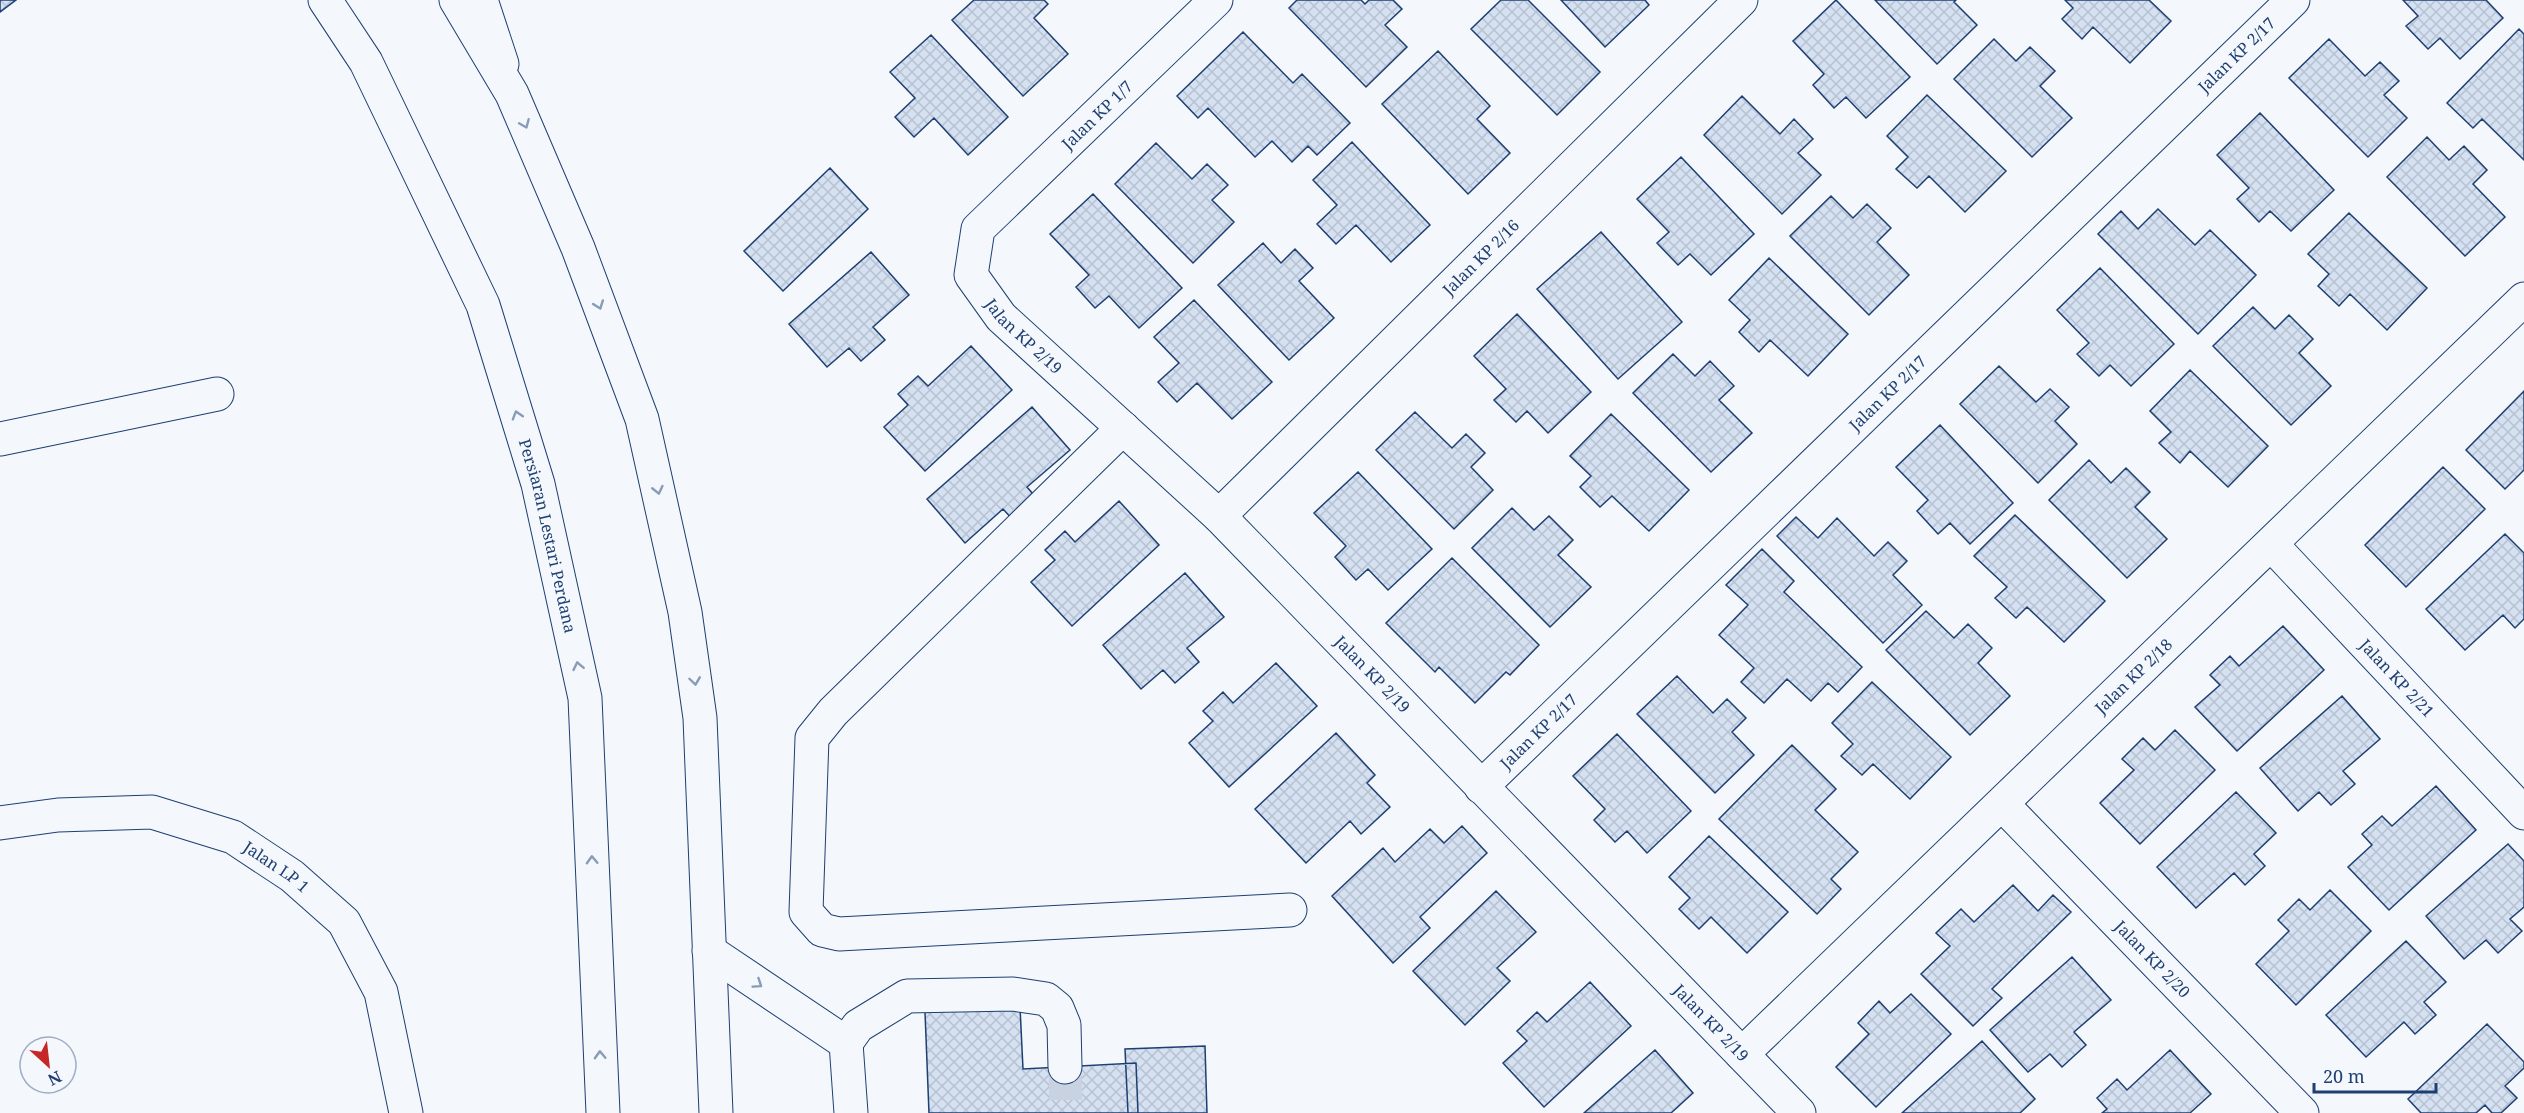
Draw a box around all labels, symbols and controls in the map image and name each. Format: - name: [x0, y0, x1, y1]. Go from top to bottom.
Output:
- street label: Jalan KP 2/17: [2192, 12, 2280, 98]
- street label: Jalan KP 1/7: [1056, 76, 1137, 155]
- one-way arrow: [518, 118, 530, 129]
- street label: Jalan KP 2/16: [1437, 214, 1524, 301]
- street label: Jalan KP 2/19: [980, 293, 1067, 379]
- one-way arrow: [592, 298, 604, 309]
- street label: Jalan KP 2/17: [1843, 350, 1931, 436]
- one-way arrow: [512, 410, 524, 421]
- street label: Persiaran Lestari Perdana: [514, 436, 581, 635]
- one-way arrow: [650, 485, 663, 495]
- street label: Jalan KP 2/19: [1329, 630, 1415, 718]
- street label: Jalan KP 2/21: [2354, 633, 2439, 722]
- street label: Jalan KP 2/18: [2089, 634, 2177, 719]
- one-way arrow: [572, 661, 585, 671]
- one-way arrow: [689, 677, 701, 686]
- street label: Jalan KP 2/17: [1494, 689, 1582, 775]
- street label: Jalan LP 1: [238, 835, 314, 897]
- one-way arrow: [585, 855, 598, 864]
- street label: Jalan KP 2/20: [2109, 915, 2195, 1002]
- one-way arrow: [751, 977, 762, 988]
- street label: Jalan KP 2/19: [1668, 979, 1754, 1066]
- north arrow: [18, 1035, 78, 1095]
- one-way arrow: [594, 1050, 607, 1059]
- scale bar: [2314, 1056, 2436, 1094]
- text: 20 m: [2323, 1064, 2365, 1088]
- text: N: [44, 1066, 65, 1091]

